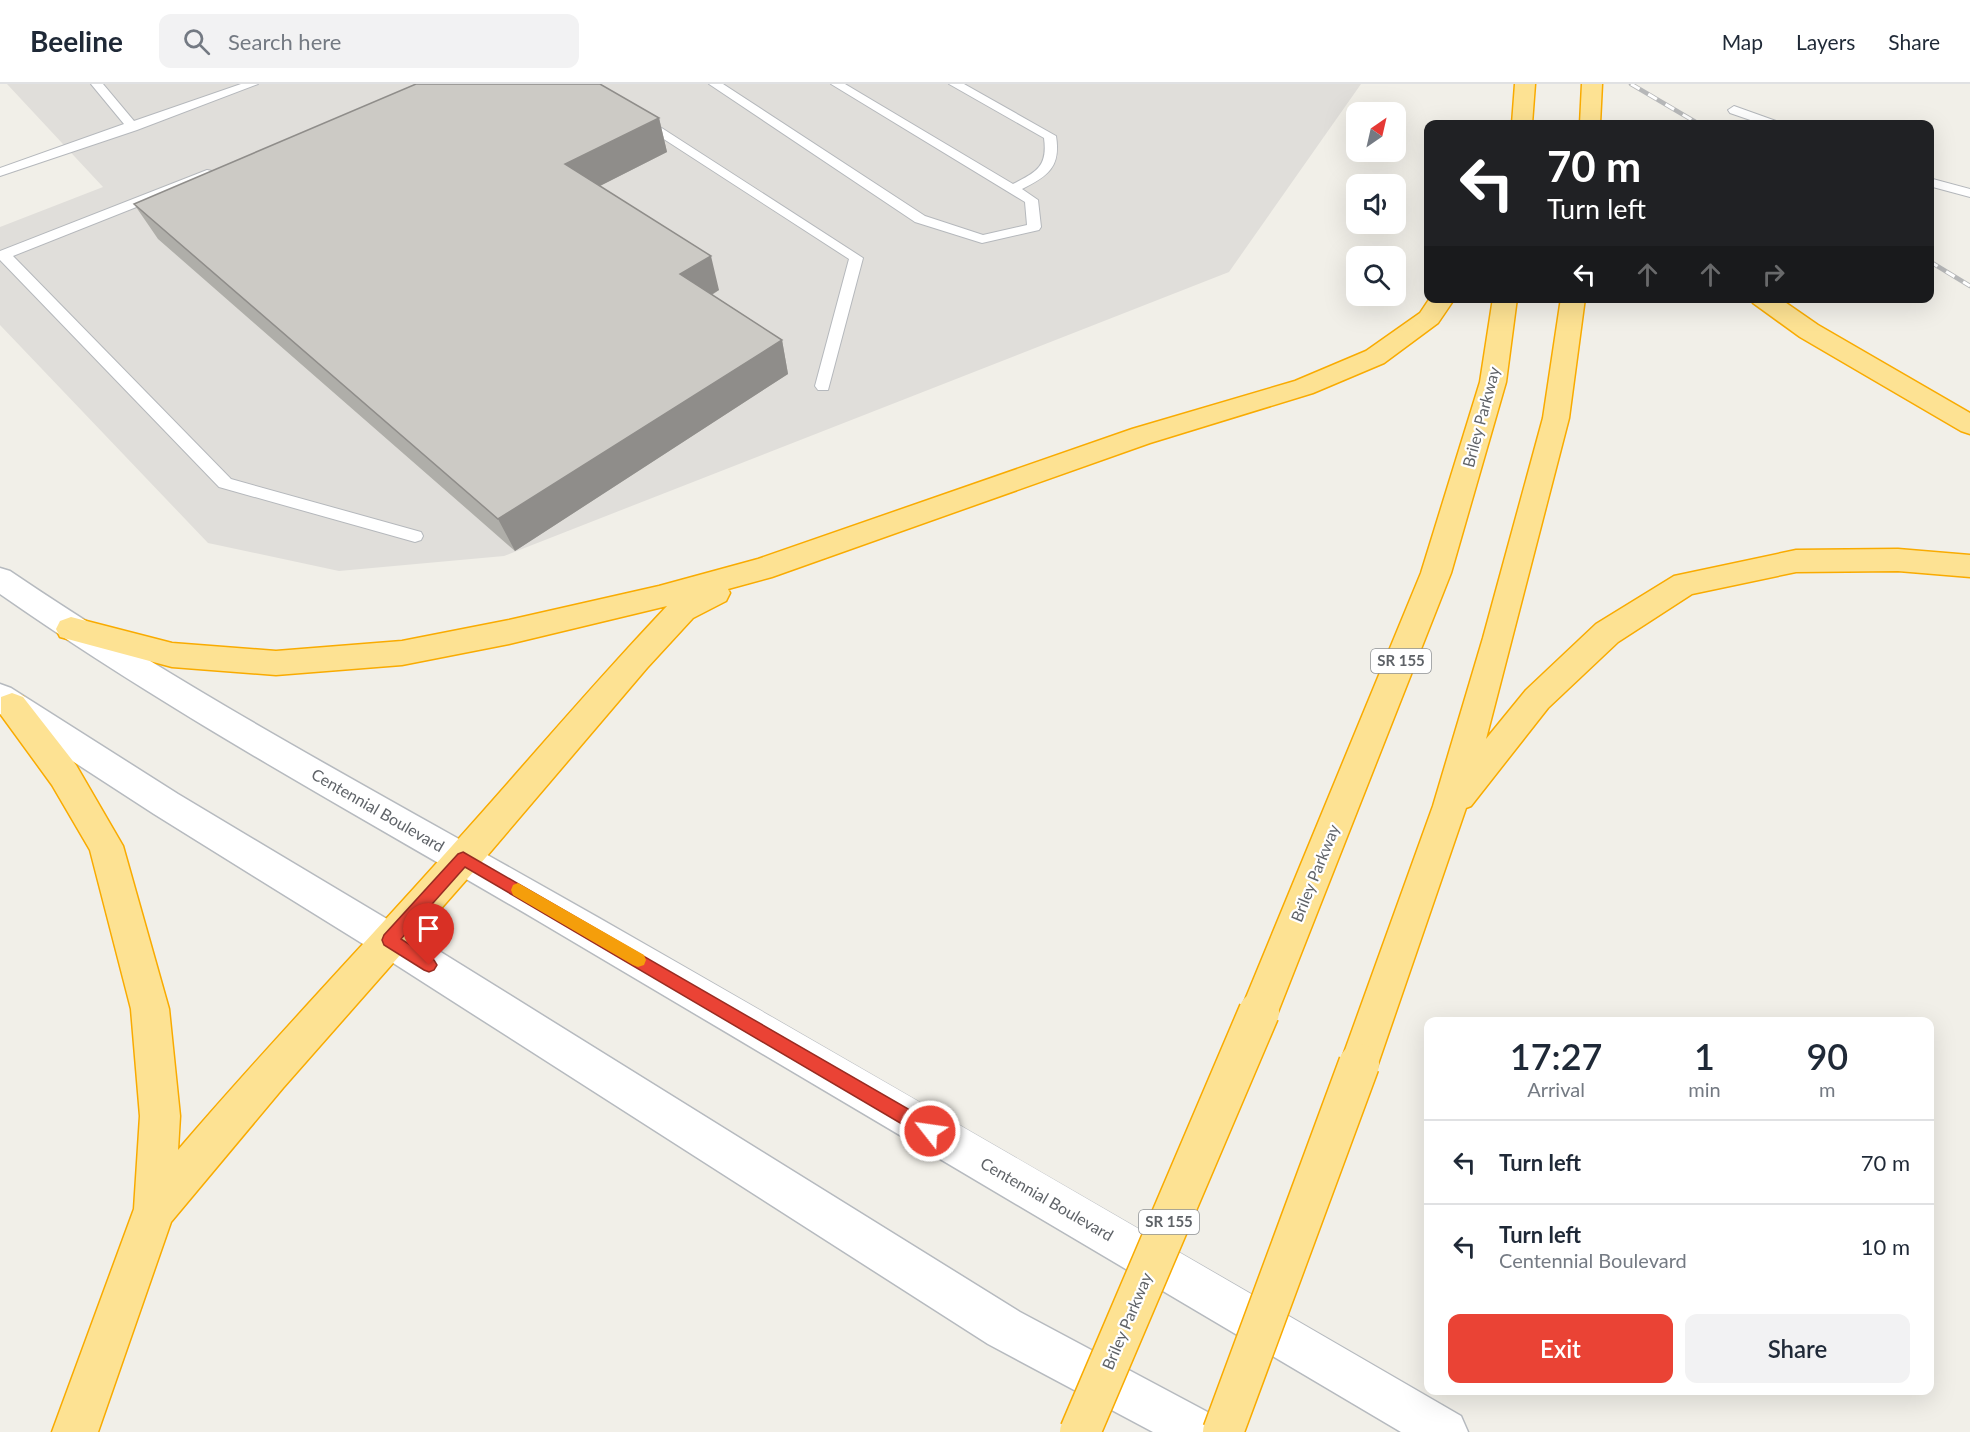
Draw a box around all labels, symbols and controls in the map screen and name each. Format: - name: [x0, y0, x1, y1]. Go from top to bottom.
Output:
- search box: [159, 14, 579, 68]
- text: Beeline: [30, 24, 123, 58]
- icon: search: [180, 25, 213, 58]
- text: Search here: [228, 28, 341, 55]
- text: Map: [1722, 29, 1763, 54]
- text: Layers: [1796, 29, 1855, 54]
- text: Share: [1888, 29, 1940, 54]
- north arrow: [1346, 102, 1406, 162]
- map controls: [1346, 102, 1406, 306]
- text: 70 m: [1547, 141, 1641, 191]
- icon: left: [1448, 144, 1526, 222]
- button: sound: [1346, 174, 1406, 234]
- text: Turn left: [1547, 192, 1646, 225]
- button: search: [1346, 246, 1406, 306]
- icon: left: [1568, 258, 1601, 291]
- icon: ahead: [1631, 258, 1664, 291]
- icon: ahead: [1694, 258, 1727, 291]
- icon: right: [1757, 258, 1790, 291]
- street label: Briley Parkway: [1458, 364, 1503, 469]
- road number: SR 155: [1371, 649, 1431, 673]
- street label: Centennial Boulevard: [308, 764, 448, 855]
- street label: Briley Parkway: [1286, 821, 1343, 924]
- pin: [403, 903, 454, 965]
- icon: arrive: [412, 912, 445, 945]
- text: 17:27: [1510, 1034, 1602, 1078]
- text: 1: [1694, 1034, 1715, 1078]
- text: 90: [1806, 1034, 1848, 1078]
- text: Arrival: [1527, 1077, 1585, 1101]
- text: min: [1688, 1077, 1721, 1101]
- text: m: [1819, 1077, 1836, 1101]
- position arrow: [898, 1099, 962, 1163]
- icon: left: [1448, 1146, 1481, 1179]
- text: Turn left: [1499, 1149, 1581, 1176]
- text: 70 m: [1861, 1149, 1910, 1176]
- street label: Centennial Boulevard: [977, 1153, 1117, 1244]
- road number: SR 155: [1139, 1210, 1199, 1234]
- text: Turn left: [1499, 1221, 1581, 1248]
- icon: left: [1448, 1230, 1481, 1263]
- text: 10 m: [1861, 1233, 1910, 1260]
- text: Centennial Boulevard: [1499, 1248, 1687, 1272]
- street label: Briley Parkway: [1098, 1269, 1156, 1372]
- button: Exit: [1448, 1314, 1673, 1383]
- button: Share: [1685, 1314, 1910, 1383]

